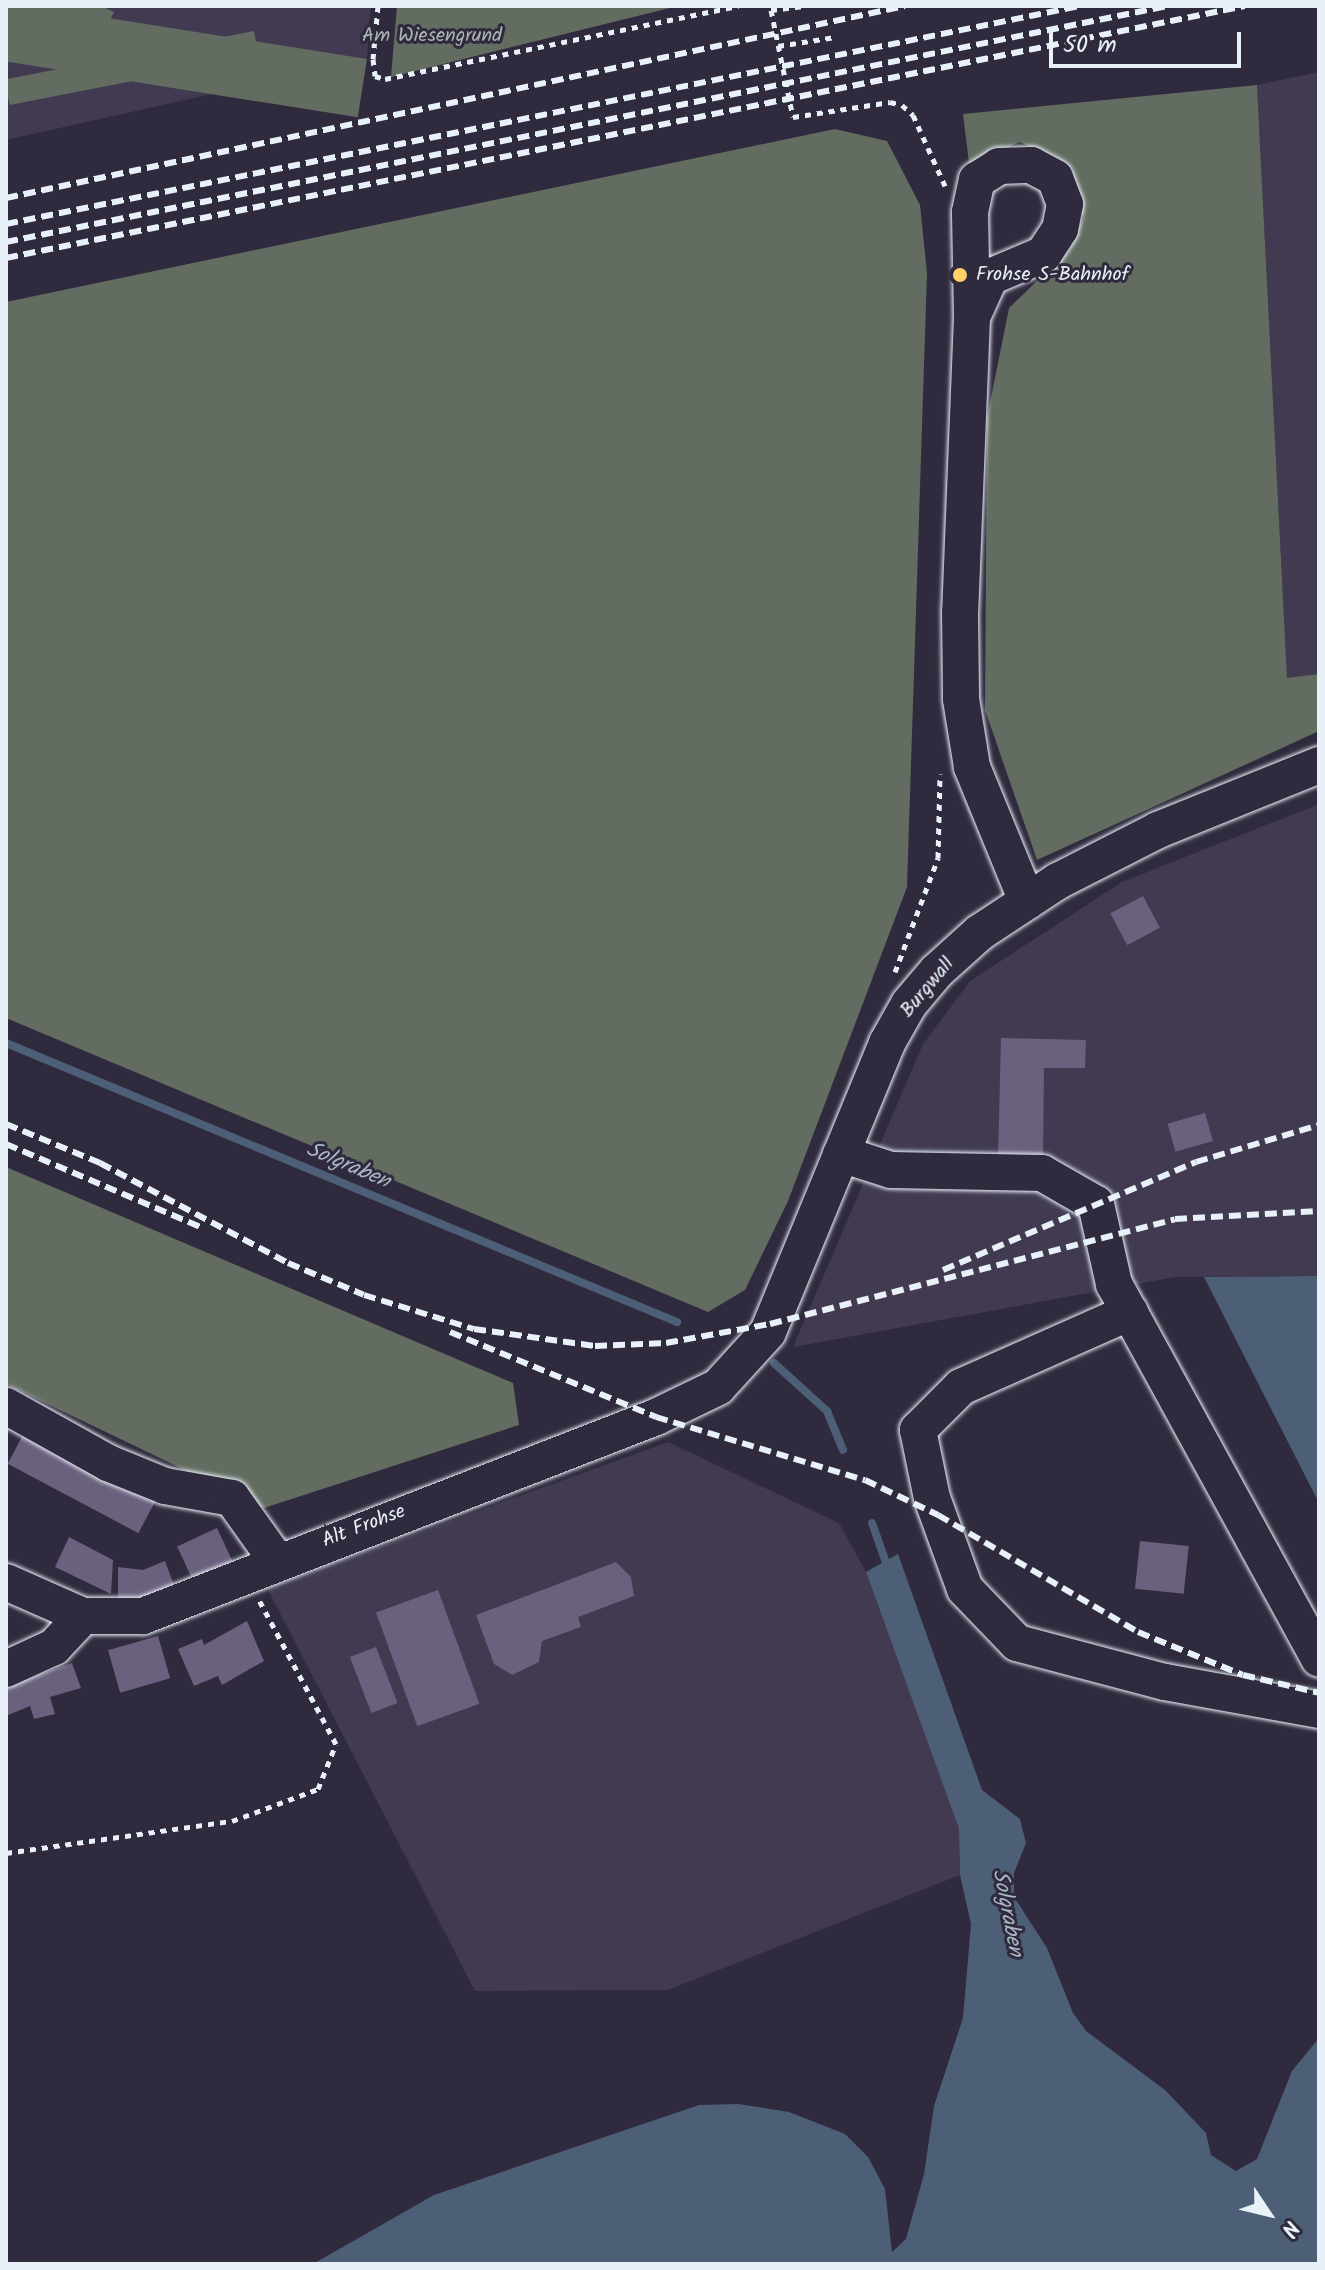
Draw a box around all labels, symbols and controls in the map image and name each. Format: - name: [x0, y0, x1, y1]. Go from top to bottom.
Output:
- scale bar: [1053, 16, 1245, 66]
- park label: Am Wiesengrund: [362, 24, 502, 48]
- text: 50 m: [1063, 26, 1117, 65]
- place label: Frohse S-Bahnhof: [976, 263, 1129, 287]
- marker: Frohse S-Bahnhof: [951, 266, 969, 284]
- street label: Burgwall: [896, 953, 960, 1023]
- water label: Solgraben: [302, 1137, 394, 1195]
- street label: Alt Frohse: [319, 1500, 409, 1554]
- water label: Solgraben: [986, 1867, 1028, 1959]
- north arrow: [1229, 2174, 1309, 2254]
- text: N: [1271, 2212, 1307, 2244]

